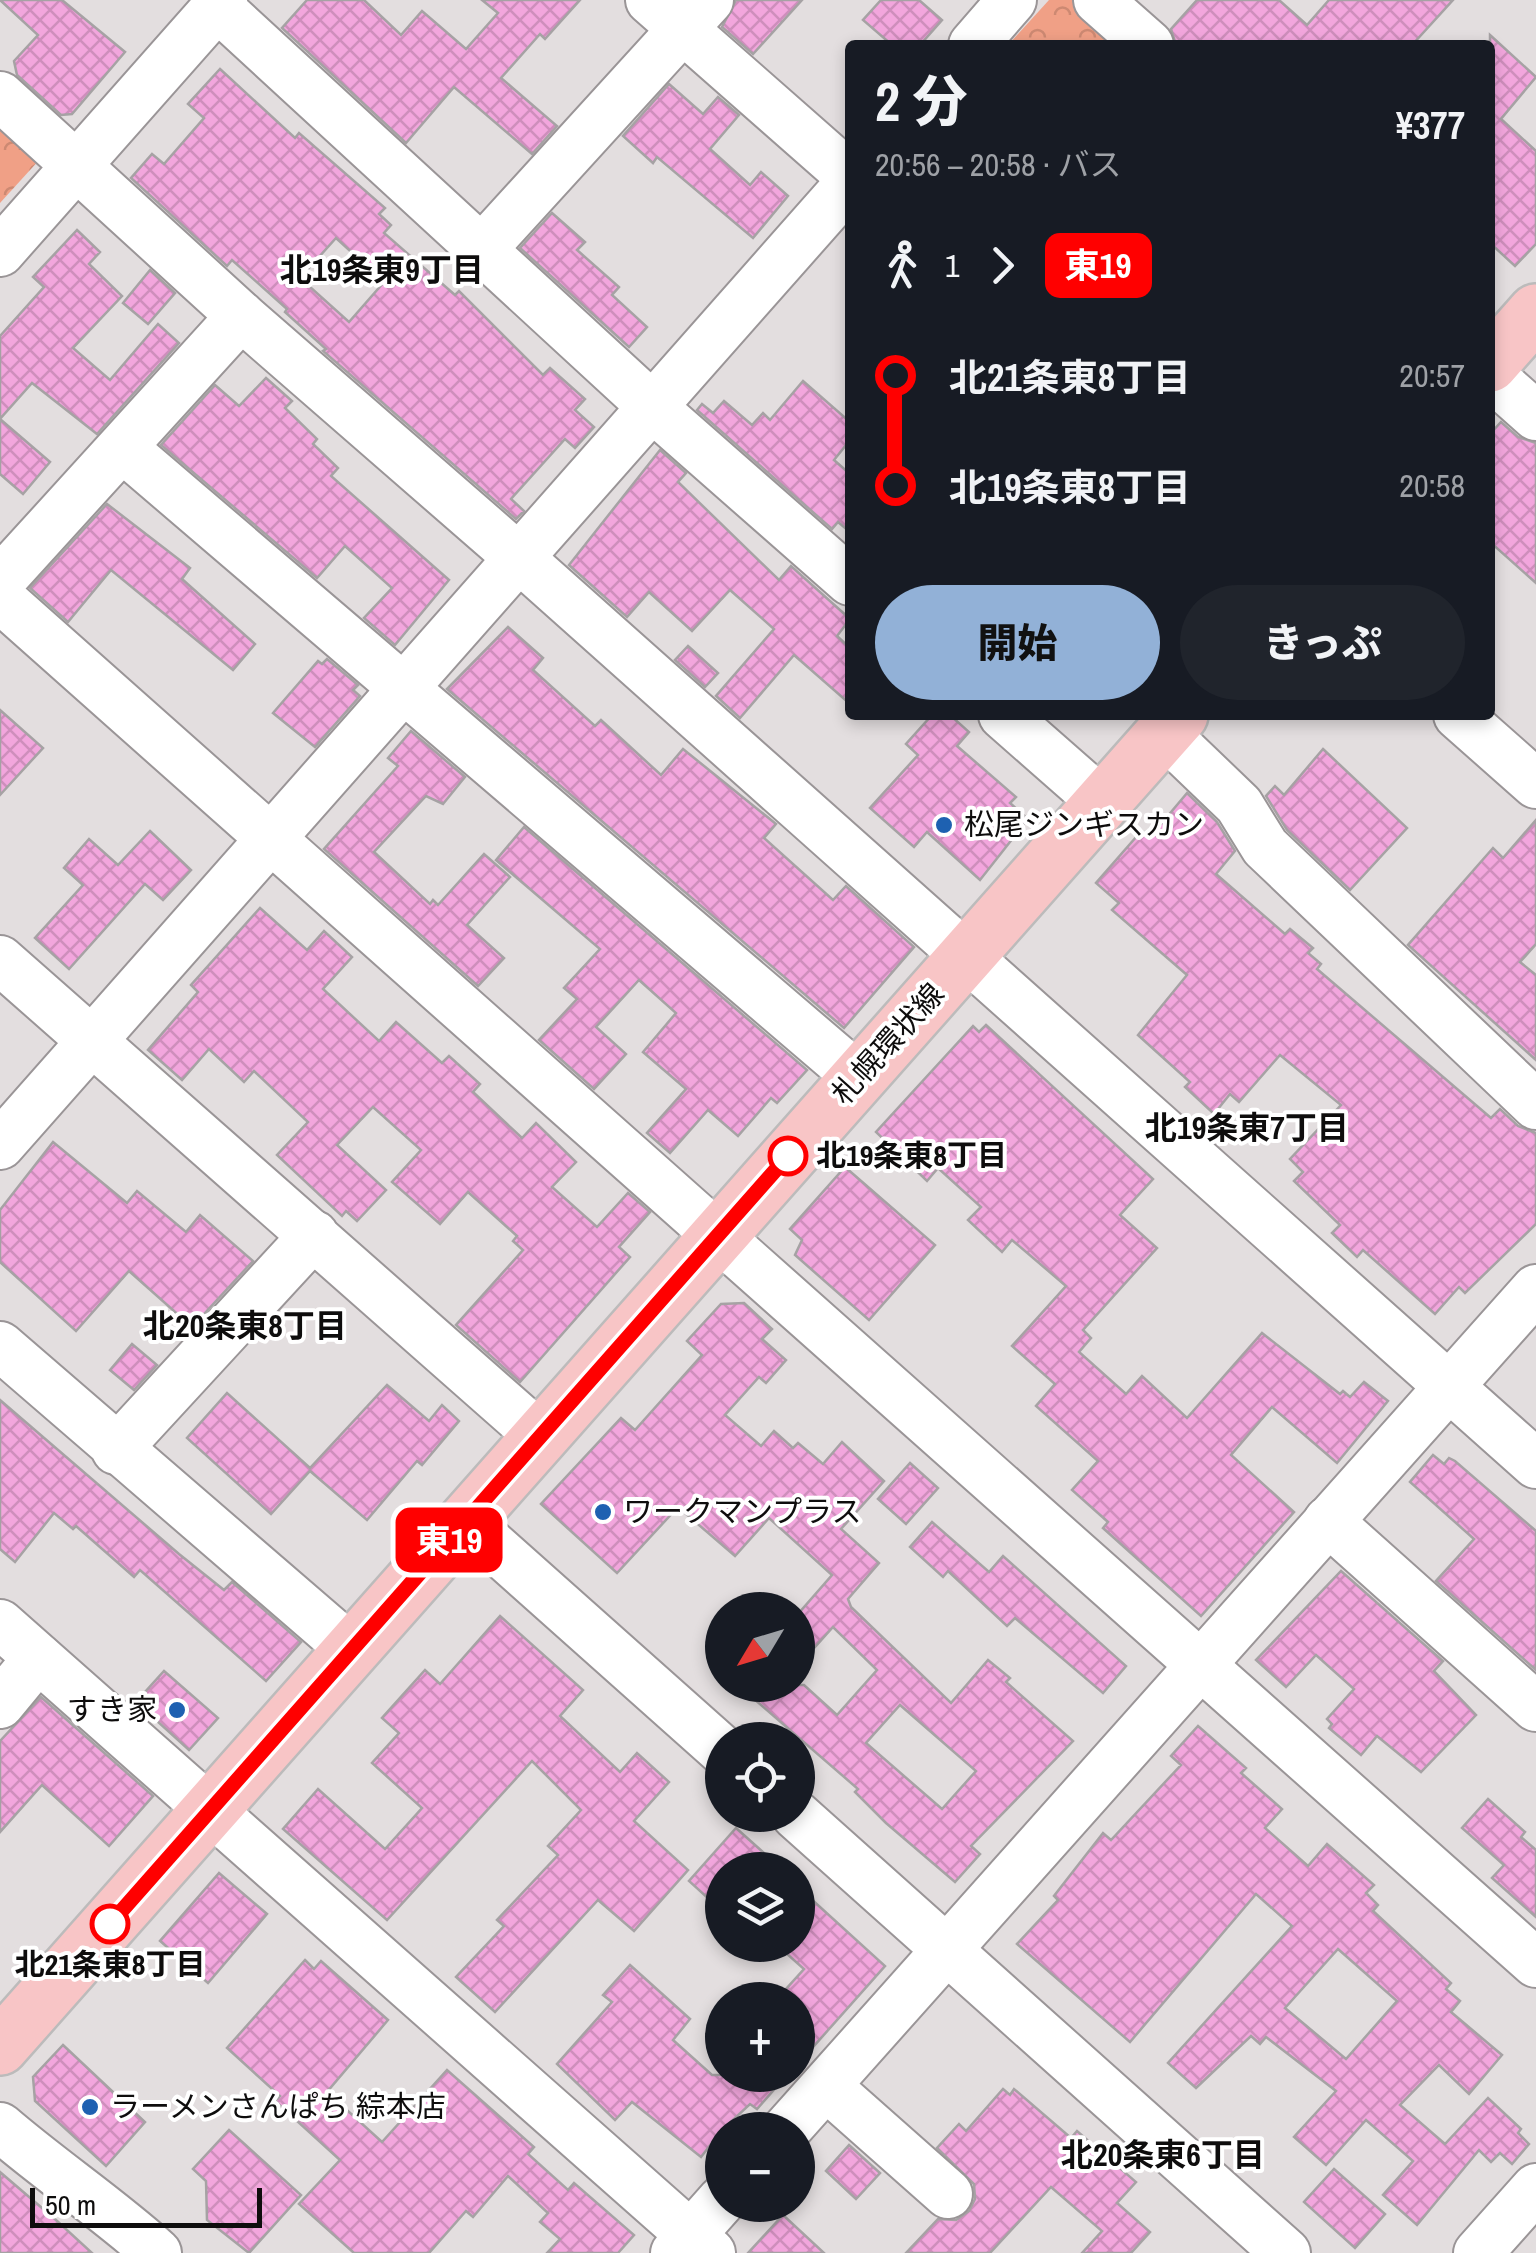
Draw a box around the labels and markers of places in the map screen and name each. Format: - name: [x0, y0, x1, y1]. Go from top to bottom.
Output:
- place label: 松尾ジンギスカン: [964, 804, 1204, 844]
- marker: 松尾ジンギスカン: [933, 814, 955, 836]
- place label: 北19条東8丁目: [816, 1135, 1007, 1175]
- marker: 北19条東8丁目: [769, 1137, 807, 1175]
- place label: ワークマンプラス: [623, 1491, 862, 1531]
- marker: ワークマンプラス: [592, 1501, 614, 1523]
- place label: すき家: [67, 1689, 157, 1729]
- marker: すき家: [166, 1699, 188, 1721]
- marker: 北21条東8丁目: [91, 1905, 129, 1943]
- place label: 北21条東8丁目: [14, 1944, 206, 1984]
- place label: ラーメンさんぱち 綜本店: [110, 2086, 446, 2126]
- marker: ラーメンさんぱち 綜本店: [79, 2096, 101, 2118]

